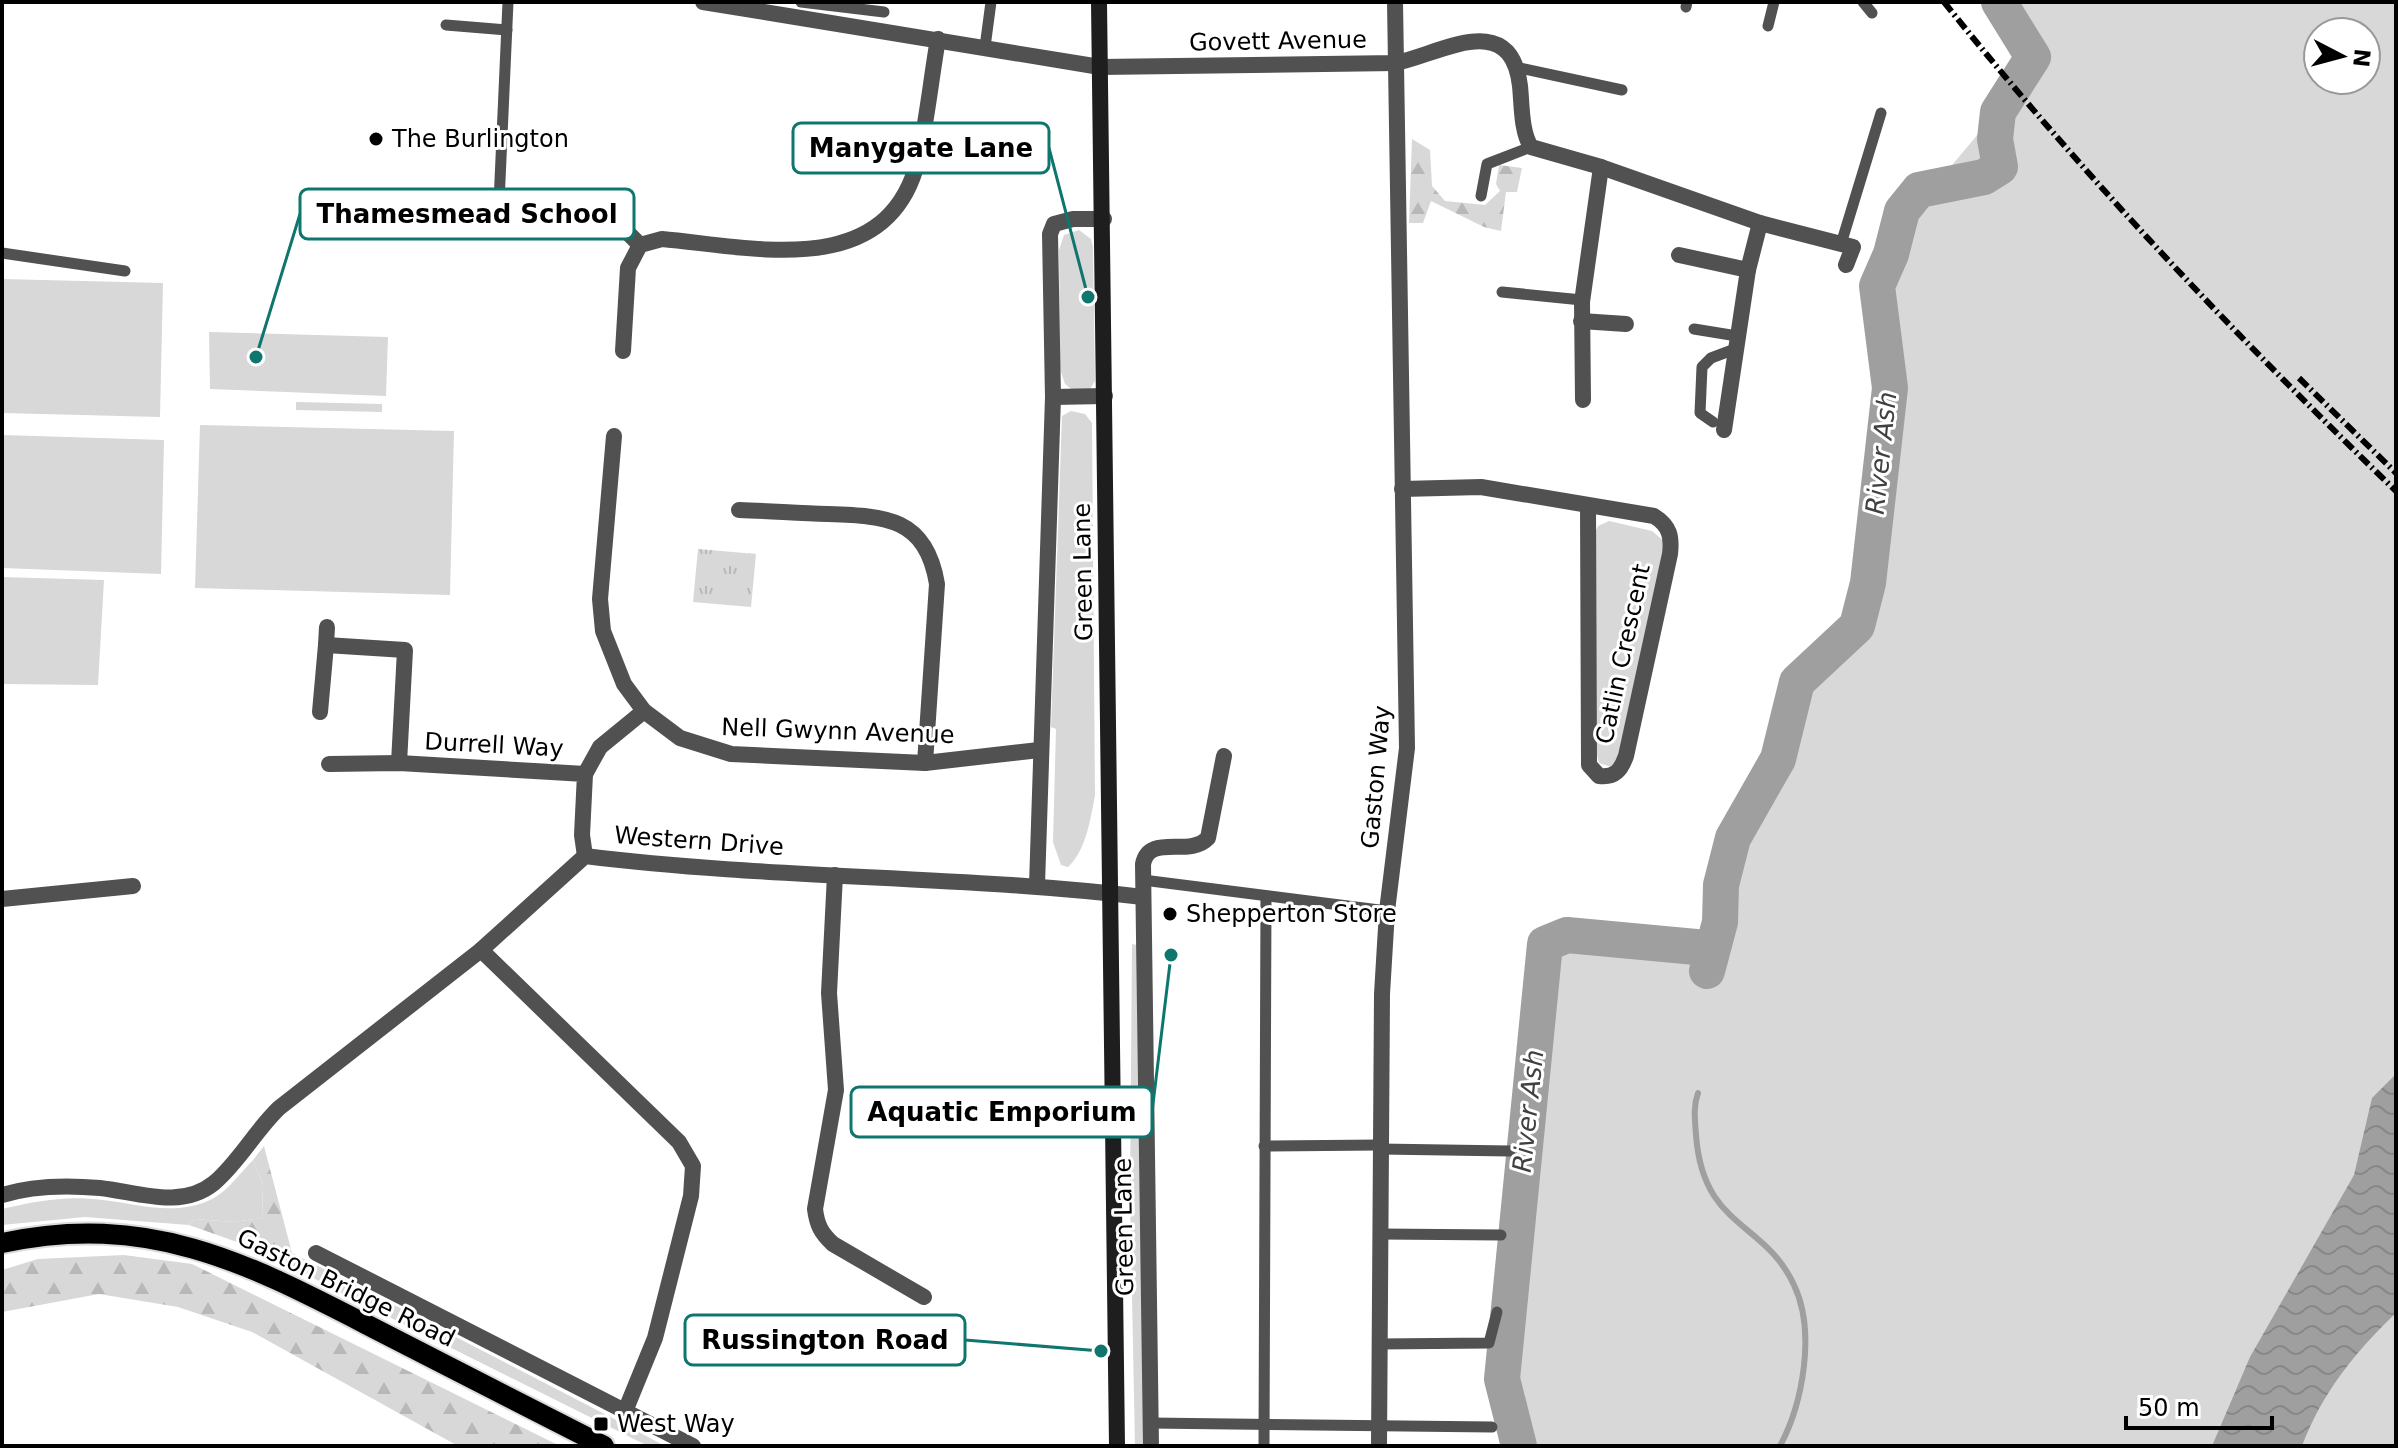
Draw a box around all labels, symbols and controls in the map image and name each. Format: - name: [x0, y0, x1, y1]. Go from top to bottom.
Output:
- north arrow: [2302, 16, 2382, 96]
- street label: Govett Avenue: [1189, 25, 1367, 57]
- text: N: [2348, 48, 2375, 69]
- callout: Manygate Lane: [793, 123, 1049, 173]
- place label: The Burlington: [391, 125, 569, 153]
- marker: The Burlington: [367, 130, 385, 148]
- text: Manygate Lane: [809, 133, 1033, 163]
- callout: Thamesmead School: [300, 189, 634, 239]
- text: Thamesmead School: [316, 199, 618, 229]
- water label: River Ash: [1860, 390, 1902, 516]
- street label: Green Lane: [1068, 503, 1098, 641]
- street label: Catlin Crescent: [1590, 562, 1656, 746]
- street label: Gaston Way: [1356, 704, 1396, 850]
- street label: Nell Gwynn Avenue: [721, 713, 955, 749]
- street label: Durrell Way: [424, 727, 564, 763]
- street label: Western Drive: [613, 821, 785, 861]
- place label: Shepperton Store: [1186, 900, 1397, 928]
- marker: Shepperton Store: [1161, 905, 1179, 923]
- water label: River Ash: [1507, 1048, 1549, 1174]
- callout: Aquatic Emporium: [851, 1087, 1152, 1137]
- text: Aquatic Emporium: [867, 1097, 1137, 1127]
- street label: Green Lane: [1109, 1158, 1139, 1296]
- street label: Gaston Bridge Road: [233, 1223, 459, 1353]
- callout: Russington Road: [685, 1315, 965, 1365]
- text: Russington Road: [701, 1325, 949, 1355]
- scale bar: [2126, 1380, 2272, 1430]
- text: 50 m: [2138, 1394, 2200, 1422]
- place label: West Way: [617, 1410, 735, 1438]
- marker: West Way: [592, 1415, 610, 1433]

